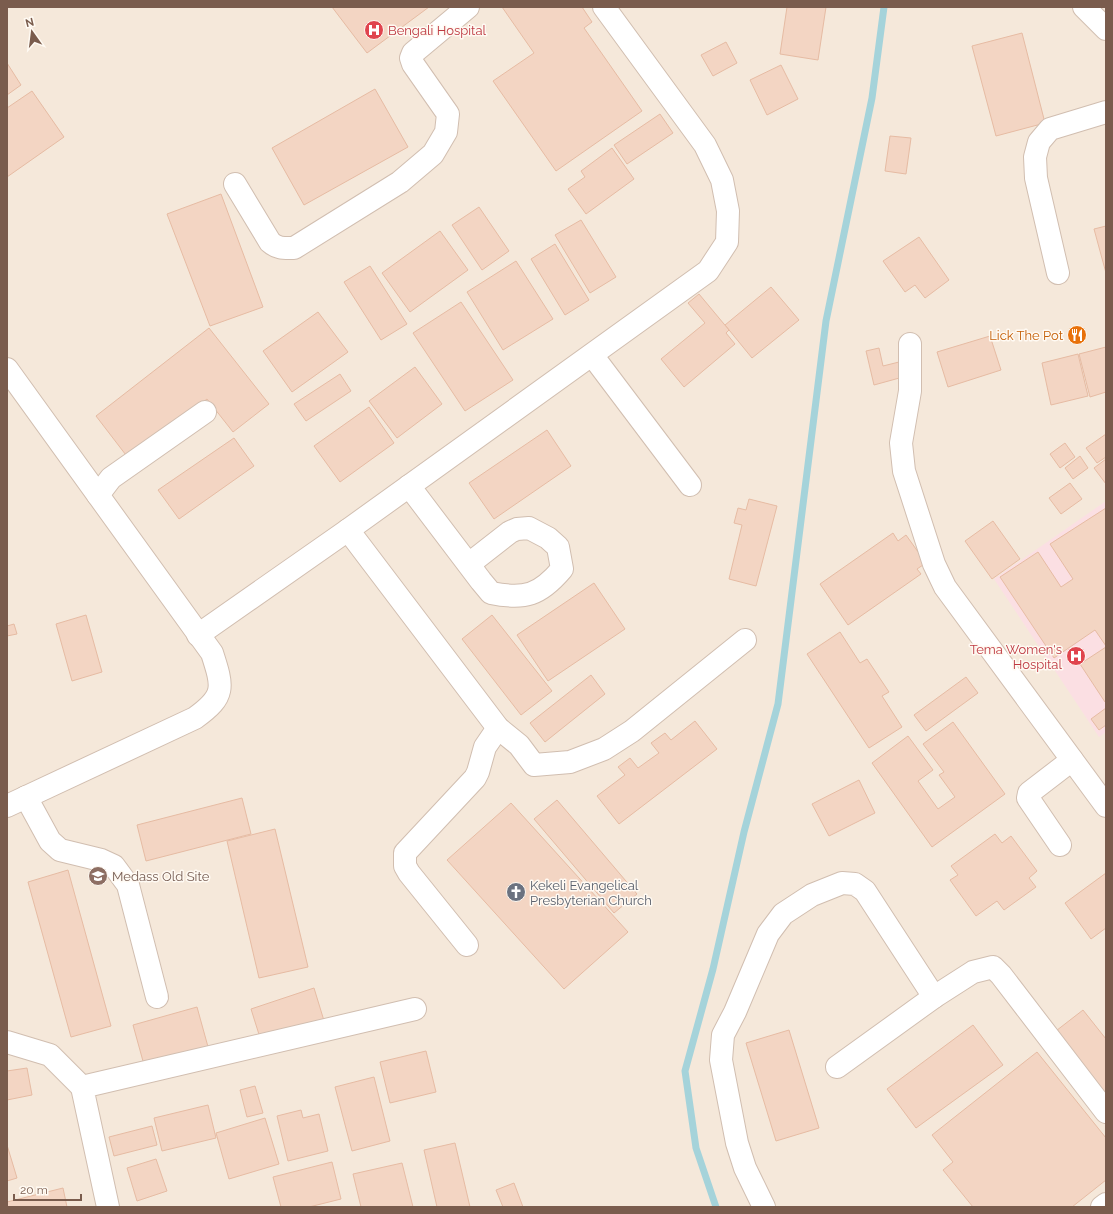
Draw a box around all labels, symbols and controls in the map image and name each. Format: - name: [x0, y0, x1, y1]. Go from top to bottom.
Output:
- north arrow: [12, 12, 52, 52]
- text: N: [24, 15, 35, 30]
- hospital icon: Bengali Hospital: [363, 19, 385, 41]
- place label: Bengali Hospital: [388, 23, 486, 38]
- restaurant icon: Lick The Pot: [1066, 324, 1088, 346]
- place label: Lick The Pot: [989, 328, 1064, 343]
- place label: Tema Women's Hospital: [970, 642, 1062, 672]
- hospital icon: Tema Women's Hospital: [1065, 645, 1087, 667]
- school or university icon: Medass Old Site: [87, 865, 109, 887]
- place label: Medass Old Site: [112, 869, 210, 884]
- place label: Kekeli Evangelical Presbyterian Church: [530, 878, 652, 908]
- church icon: Kekeli Evangelical Presbyterian Church: [505, 881, 527, 903]
- scale bar: [14, 1176, 81, 1202]
- text: 20 m: [20, 1183, 48, 1197]

